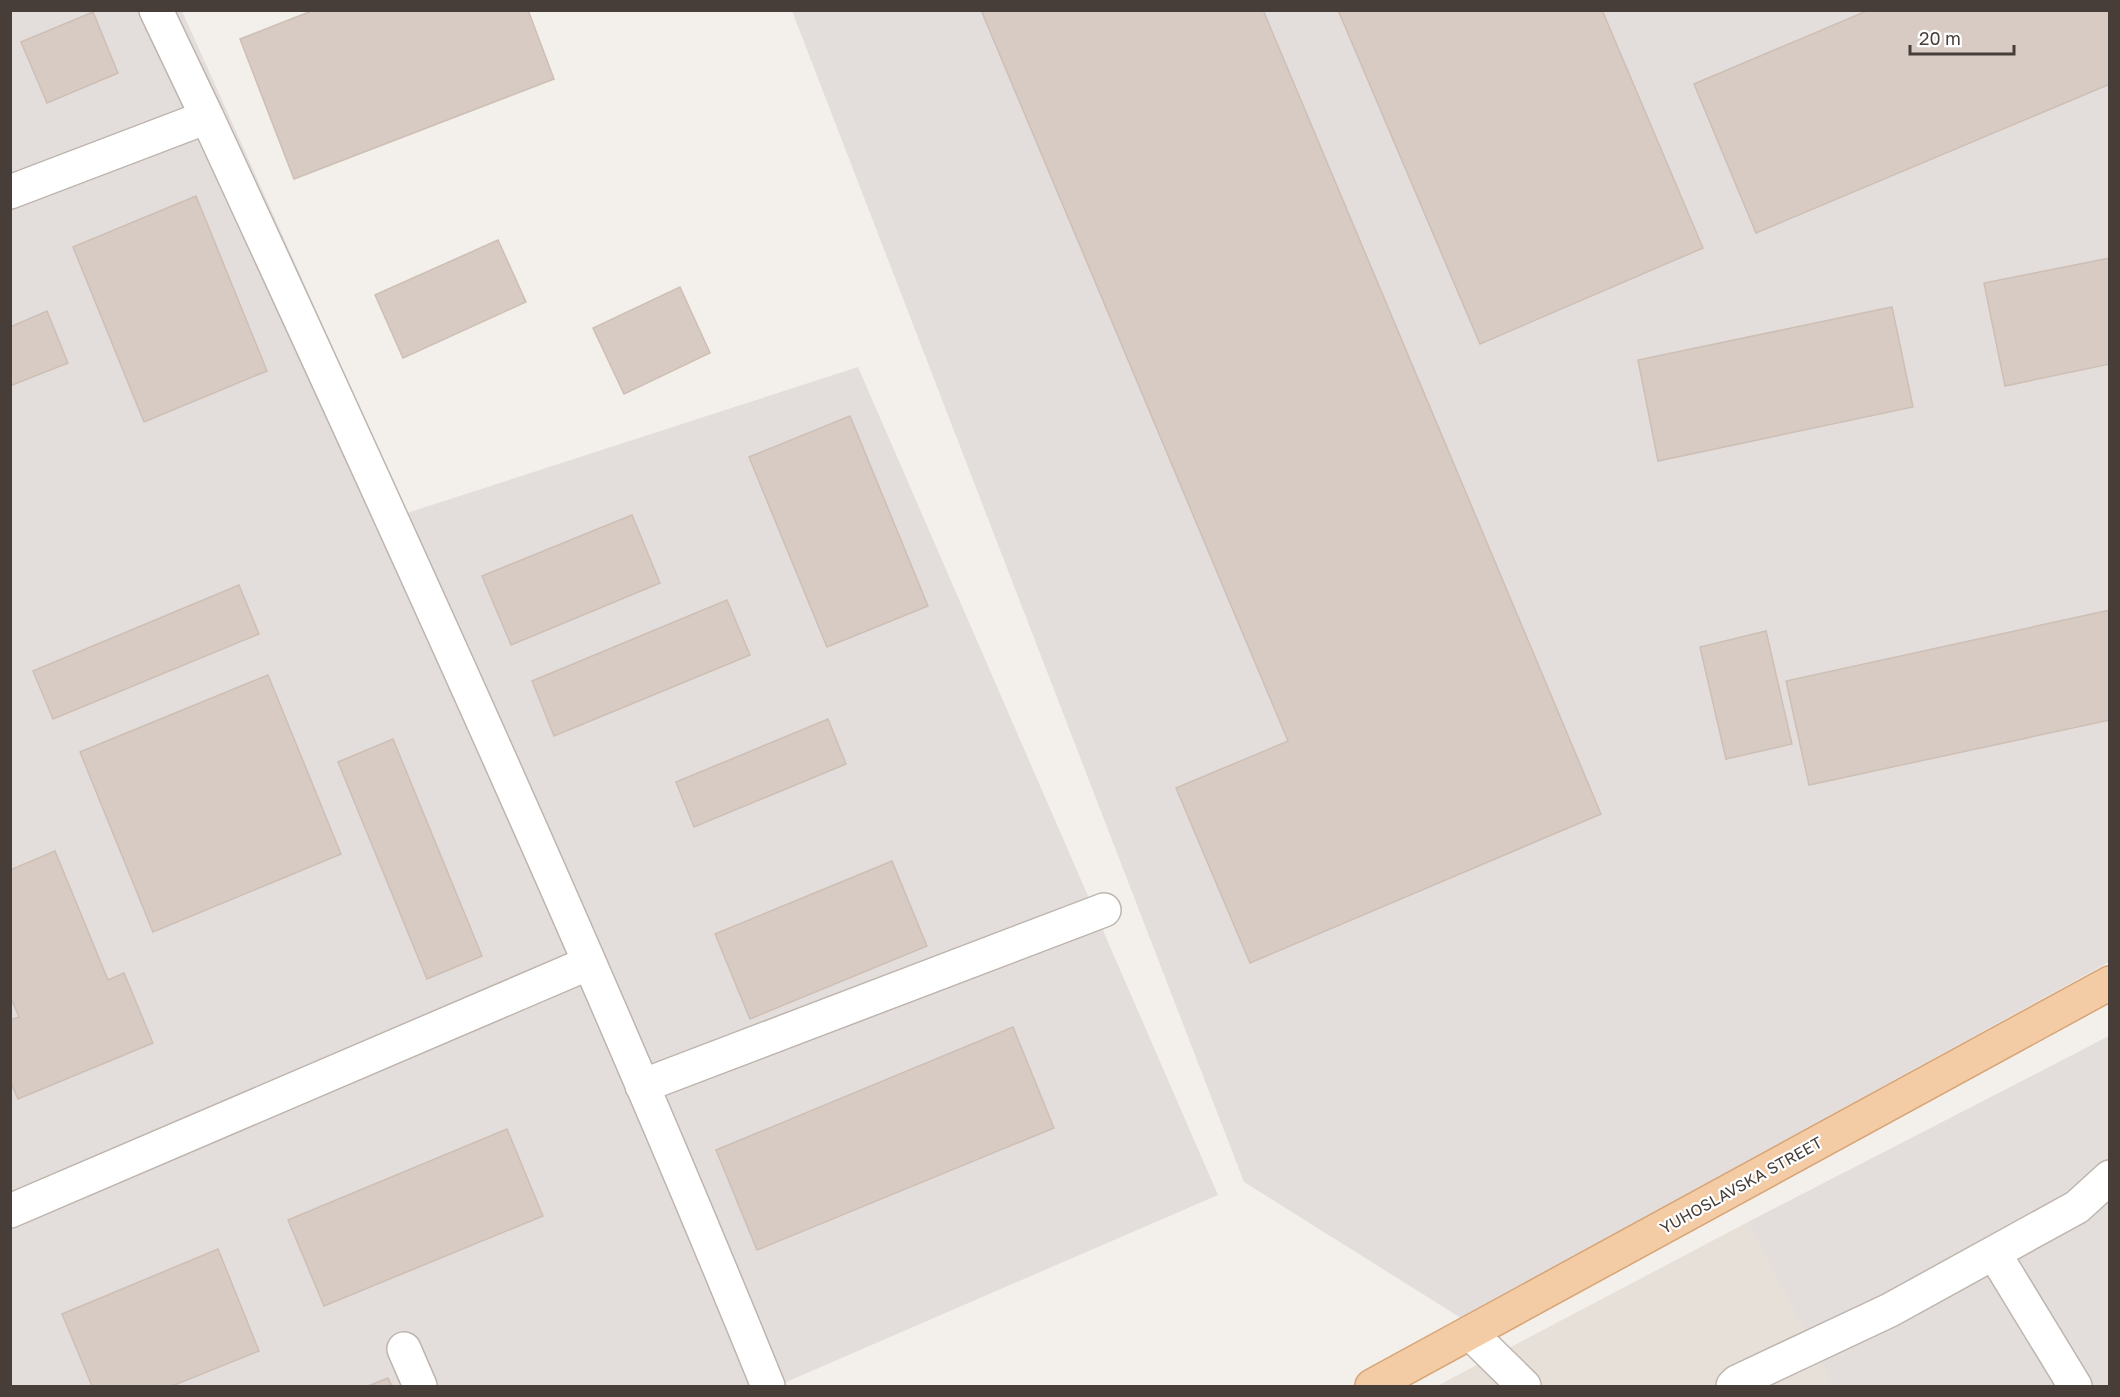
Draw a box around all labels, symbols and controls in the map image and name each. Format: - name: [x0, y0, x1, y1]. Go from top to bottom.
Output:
- scale bar: [1910, 18, 2014, 56]
- text: 20 m: [1919, 27, 1961, 49]
- street label: YUHOSLAVSKA STREET: [1656, 1132, 1826, 1238]

